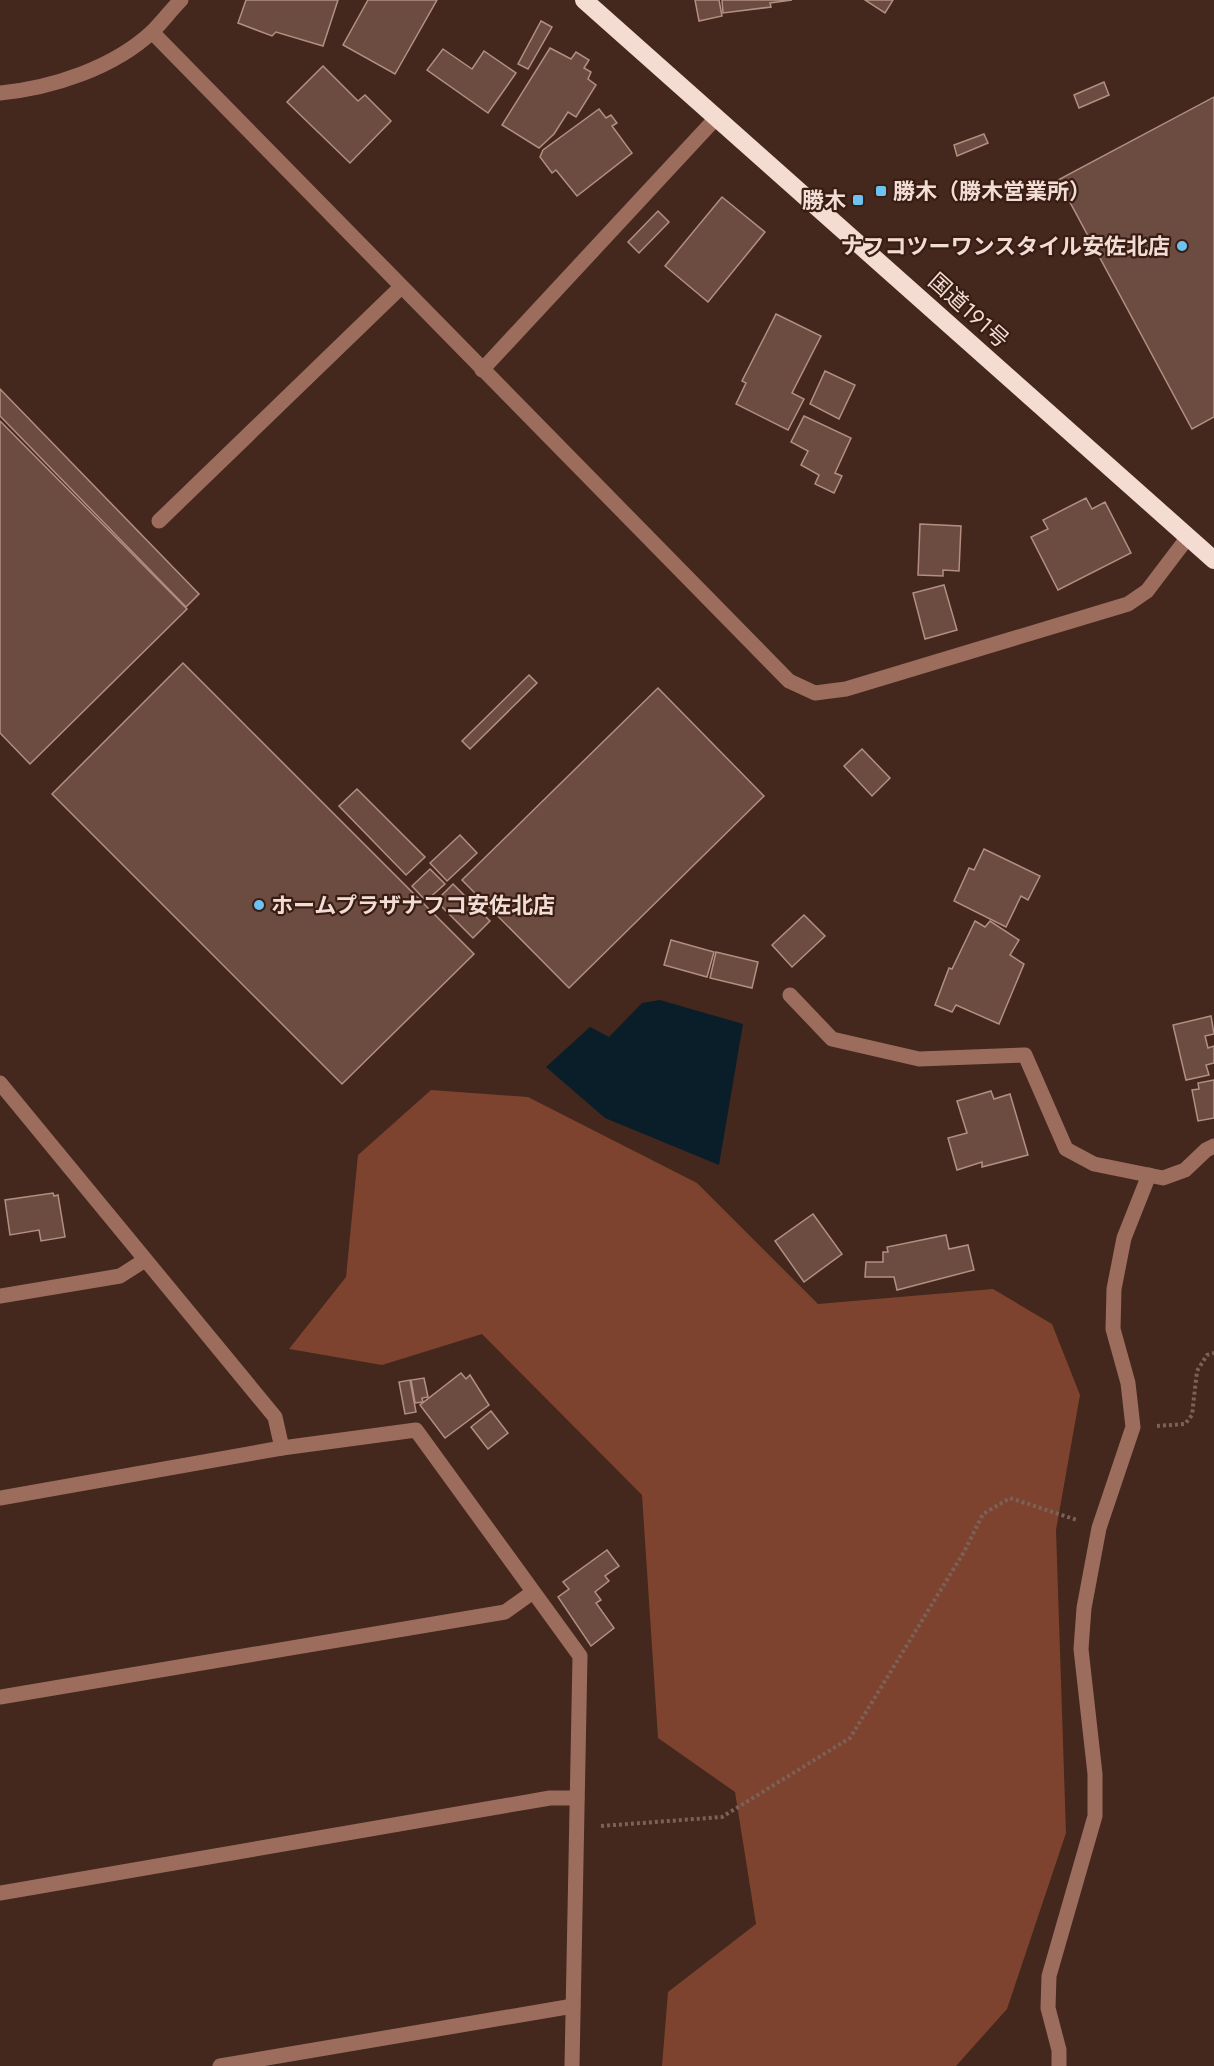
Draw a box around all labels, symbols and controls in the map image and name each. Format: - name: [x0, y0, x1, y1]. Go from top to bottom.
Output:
- place label: 勝木（勝木営業所）: [893, 175, 1091, 207]
- place label: 勝木: [802, 184, 846, 216]
- marker: 勝木（勝木営業所）: [874, 184, 888, 198]
- marker: 勝木: [851, 193, 865, 207]
- place label: ナフコツーワンスタイル安佐北店: [840, 230, 1170, 262]
- marker: ナフコツーワンスタイル安佐北店: [1175, 239, 1189, 253]
- street label: 国道191号: [922, 265, 1016, 355]
- place label: ホームプラザナフコ安佐北店: [271, 889, 555, 921]
- marker: ホームプラザナフコ安佐北店: [252, 898, 266, 912]

